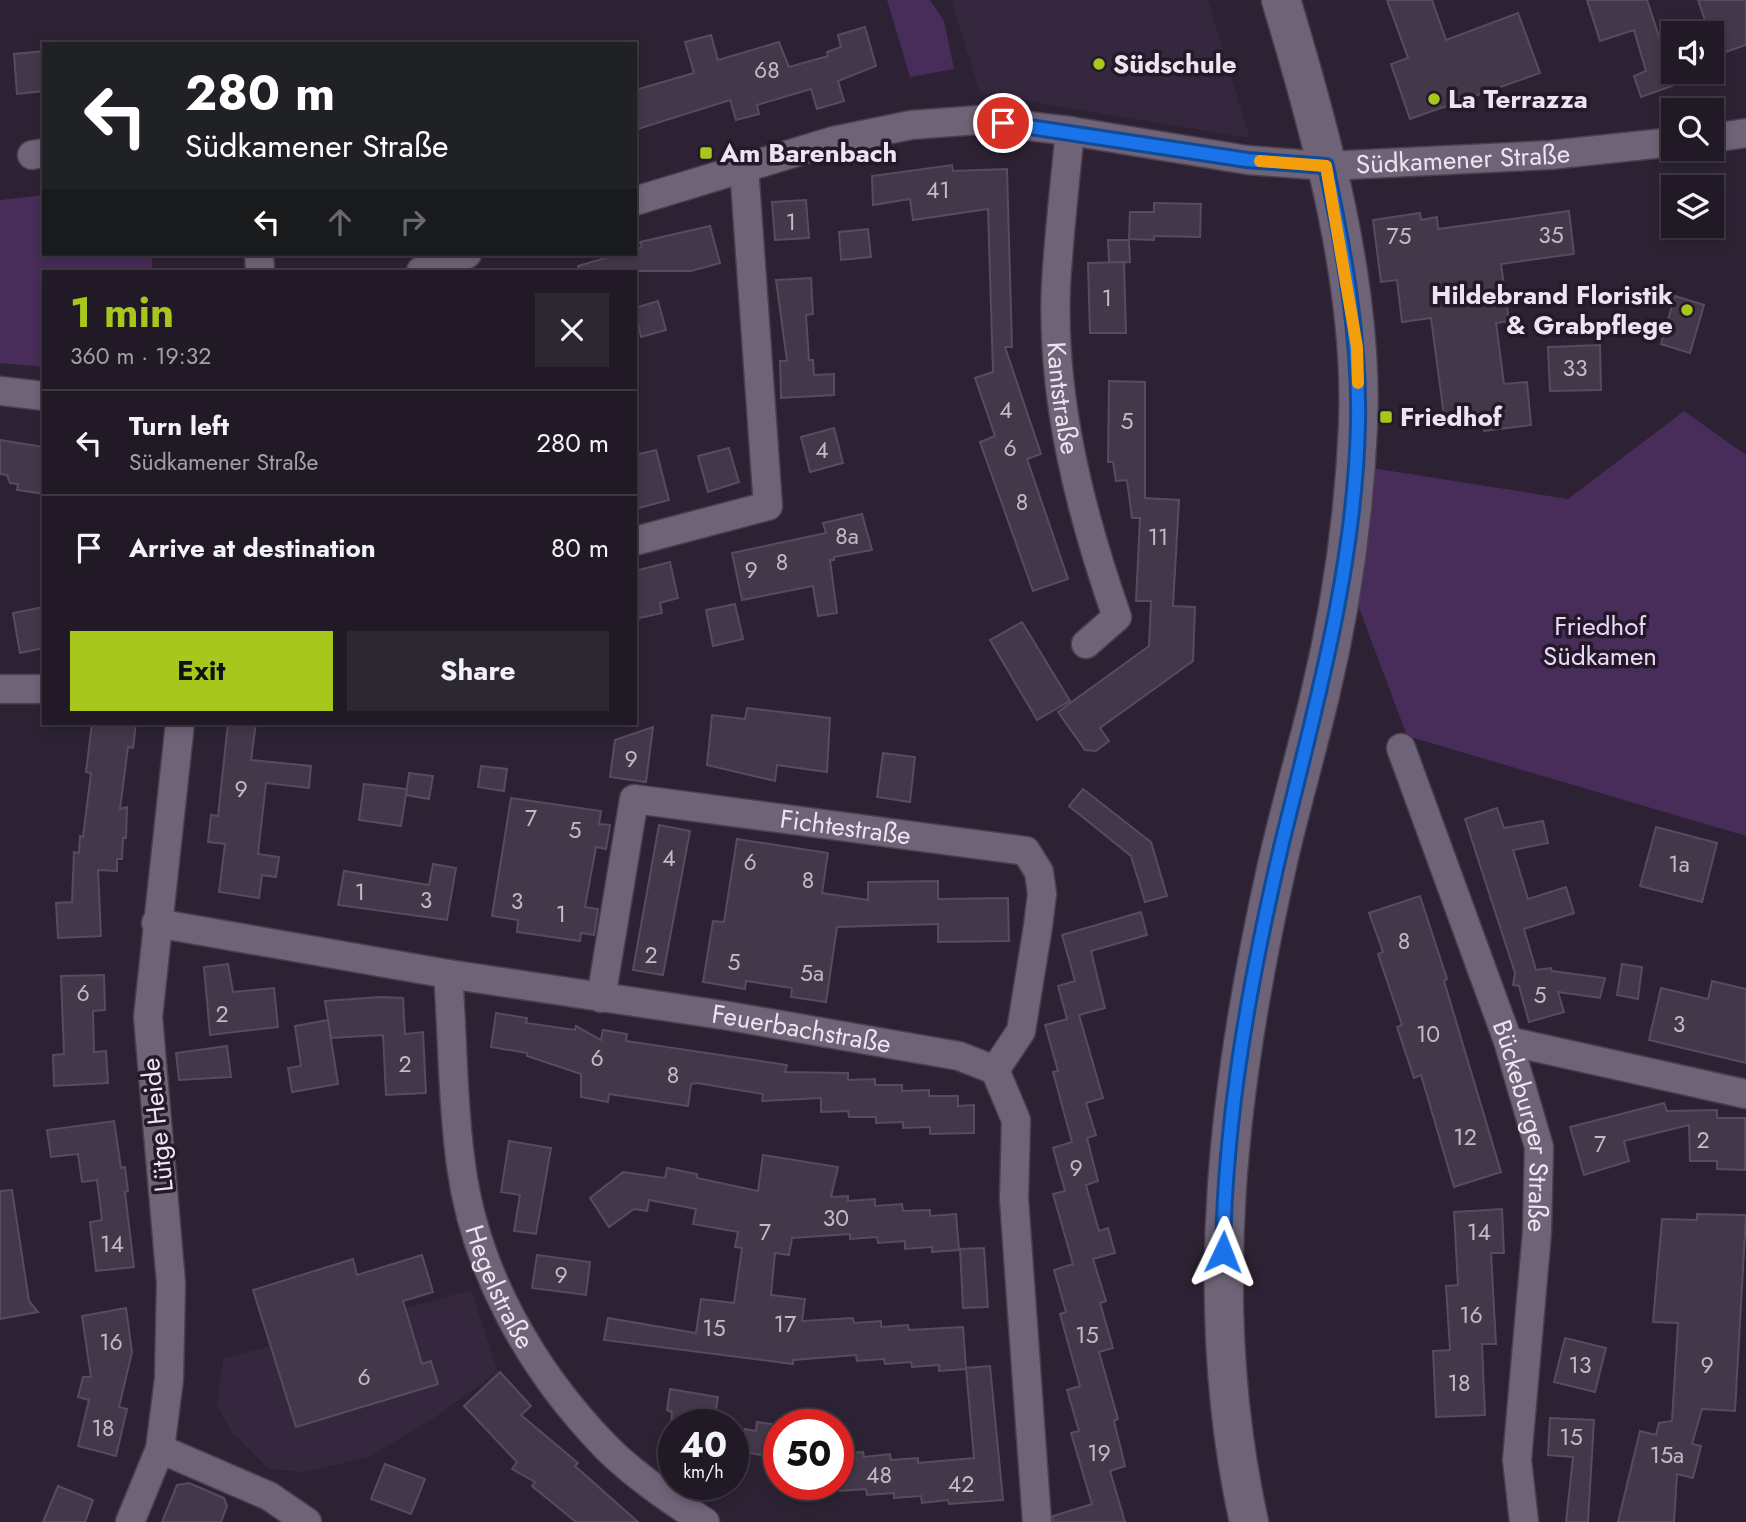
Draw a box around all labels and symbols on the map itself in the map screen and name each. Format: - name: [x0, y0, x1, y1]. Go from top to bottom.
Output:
- place label: Südschule: [1113, 45, 1237, 83]
- house number: 68: [754, 53, 780, 87]
- marker: Südschule: [1091, 56, 1107, 72]
- place label: La Terrazza: [1448, 80, 1588, 118]
- marker: La Terrazza: [1426, 91, 1442, 107]
- pin: [973, 93, 1033, 153]
- place label: Am Barenbach: [719, 134, 897, 172]
- street label: Südkamener Straße: [1355, 134, 1572, 184]
- marker: Am Barenbach: [698, 145, 714, 161]
- house number: 41: [926, 173, 950, 207]
- house number: 1: [786, 205, 796, 239]
- house number: 35: [1538, 218, 1564, 252]
- house number: 75: [1386, 219, 1412, 253]
- place label: Hildebrand Floristik & Grabpflege: [1431, 276, 1673, 344]
- house number: 1: [1102, 281, 1112, 315]
- marker: Hildebrand Floristik & Grabpflege: [1679, 302, 1695, 318]
- street label: Kantstraße: [1037, 340, 1089, 458]
- house number: 33: [1562, 351, 1588, 385]
- house number: 4: [999, 393, 1013, 427]
- place label: Friedhof: [1400, 398, 1503, 436]
- house number: 5: [1121, 404, 1134, 438]
- marker: Friedhof: [1378, 409, 1394, 425]
- house number: 6: [1003, 431, 1017, 465]
- house number: 4: [815, 433, 829, 467]
- house number: 8: [1016, 485, 1028, 519]
- house number: 8a: [835, 519, 859, 553]
- house number: 11: [1148, 520, 1168, 554]
- house number: 8: [776, 545, 788, 579]
- house number: 9: [744, 553, 758, 587]
- park label: Friedhof Südkamen: [1543, 607, 1657, 675]
- house number: 9: [624, 742, 638, 776]
- house number: 9: [234, 772, 248, 806]
- street label: Fichtestraße: [778, 800, 913, 855]
- house number: 7: [525, 801, 537, 835]
- house number: 5: [569, 813, 582, 847]
- house number: 4: [662, 841, 676, 875]
- house number: 6: [743, 845, 757, 879]
- house number: 1a: [1668, 847, 1690, 881]
- house number: 8: [802, 863, 814, 897]
- house number: 1: [355, 875, 365, 909]
- house number: 3: [420, 883, 432, 917]
- house number: 3: [511, 884, 523, 918]
- house number: 1: [556, 897, 566, 931]
- house number: 8: [1398, 924, 1410, 958]
- house number: 2: [644, 938, 658, 972]
- house number: 5: [728, 945, 741, 979]
- house number: 5a: [800, 956, 824, 990]
- house number: 6: [76, 976, 90, 1010]
- house number: 5: [1534, 978, 1547, 1012]
- street label: Feuerbachstraße: [709, 995, 894, 1063]
- house number: 2: [215, 997, 229, 1031]
- house number: 3: [1673, 1007, 1685, 1041]
- street label: Bückeburger Straße: [1483, 1014, 1558, 1233]
- house number: 10: [1416, 1017, 1440, 1051]
- house number: 6: [590, 1041, 604, 1075]
- house number: 2: [398, 1047, 412, 1081]
- street label: Lütge Heide: [131, 1056, 183, 1194]
- house number: 8: [667, 1058, 679, 1092]
- house number: 12: [1453, 1120, 1477, 1154]
- house number: 2: [1696, 1123, 1710, 1157]
- house number: 7: [1594, 1127, 1606, 1161]
- house number: 9: [1069, 1151, 1083, 1185]
- house number: 30: [823, 1201, 849, 1235]
- house number: 7: [759, 1215, 771, 1249]
- position arrow: [1186, 1215, 1260, 1289]
- house number: 14: [1467, 1215, 1491, 1249]
- street label: Hegelstraße: [456, 1220, 544, 1356]
- house number: 14: [100, 1227, 124, 1261]
- house number: 9: [554, 1258, 568, 1292]
- house number: 16: [1459, 1298, 1483, 1332]
- house number: 17: [774, 1307, 796, 1341]
- house number: 15: [702, 1311, 726, 1345]
- house number: 15: [1075, 1318, 1099, 1352]
- house number: 16: [99, 1325, 123, 1359]
- house number: 13: [1569, 1348, 1591, 1382]
- house number: 9: [1700, 1348, 1714, 1382]
- house number: 6: [357, 1360, 371, 1394]
- house number: 18: [1448, 1366, 1470, 1400]
- speed limit sign: 50: [763, 1409, 854, 1500]
- house number: 18: [92, 1411, 114, 1445]
- house number: 15: [1559, 1420, 1583, 1454]
- house number: 19: [1087, 1436, 1111, 1470]
- house number: 15a: [1650, 1438, 1684, 1472]
- house number: 48: [866, 1458, 892, 1492]
- house number: 42: [948, 1467, 974, 1501]

